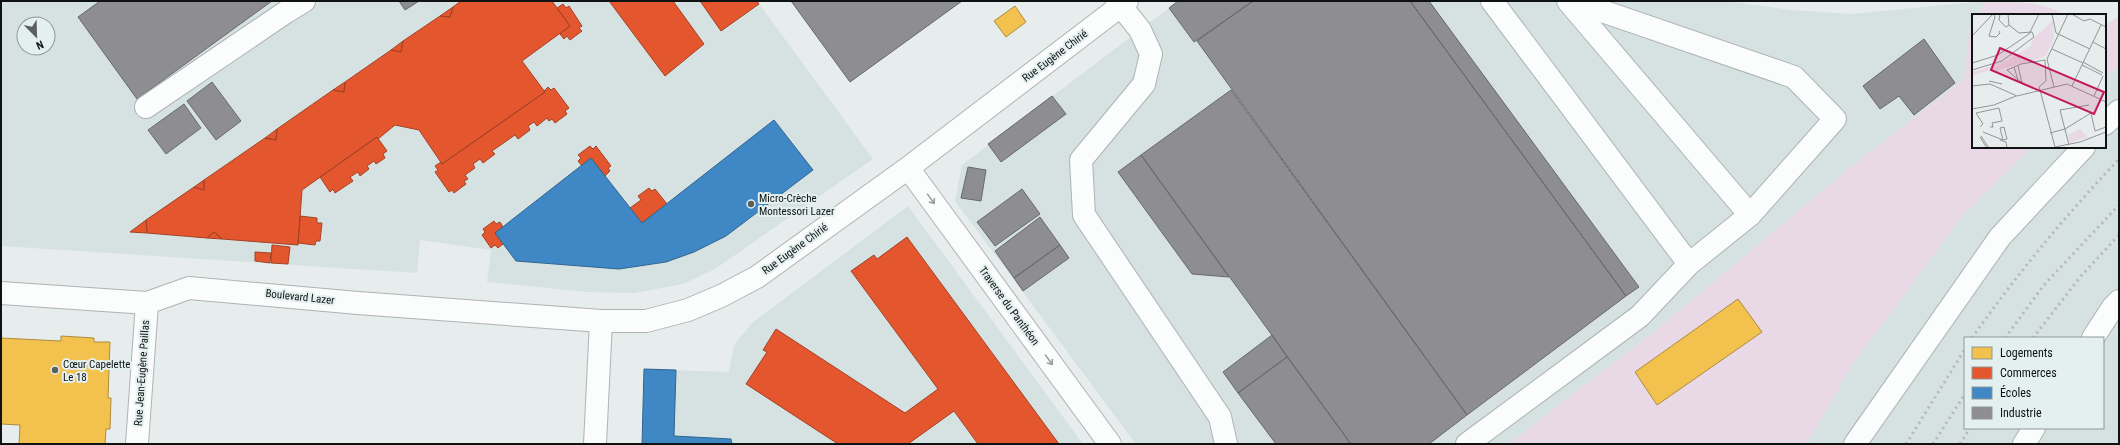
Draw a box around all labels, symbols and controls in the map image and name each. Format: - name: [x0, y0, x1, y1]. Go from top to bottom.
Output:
- inset map: [1972, 14, 2106, 148]
- north arrow: [16, 16, 56, 56]
- street label: Rue Eugène Chirié: [1020, 27, 1090, 85]
- text: N: [34, 37, 45, 52]
- place label: Micro-Crèche Montessori Lazer: [759, 192, 835, 218]
- one-way arrow: [926, 193, 935, 204]
- marker: Micro-Crèche Montessori Lazer: [746, 199, 756, 209]
- street label: Rue Eugène Chirié: [760, 221, 830, 277]
- street label: Traverse du Panthéon: [976, 264, 1042, 348]
- street label: Boulevard Lazer: [265, 287, 336, 307]
- street label: Rue Jean-Eugène Paillas: [132, 320, 152, 426]
- legend: [1964, 337, 2104, 429]
- text: Logements: [2000, 346, 2053, 360]
- one-way arrow: [1045, 355, 1053, 366]
- place label: Cœur Capelette Le 18: [63, 358, 130, 384]
- marker: Cœur Capelette Le 18: [50, 365, 60, 375]
- text: Commerces: [2000, 366, 2057, 380]
- text: Écoles: [2000, 385, 2031, 400]
- text: Industrie: [2000, 406, 2042, 420]

